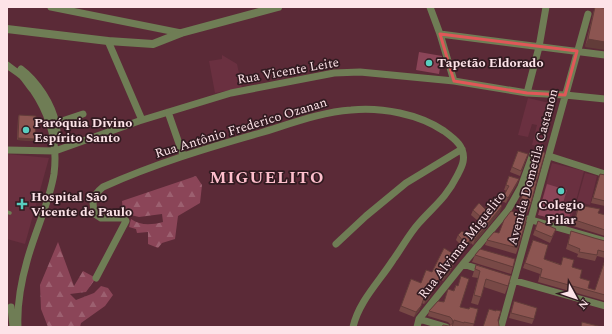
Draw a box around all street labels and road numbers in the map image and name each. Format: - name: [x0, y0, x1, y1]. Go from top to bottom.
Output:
- street label: Rua Vicente Leite: [236, 52, 340, 90]
- street label: Avenida Dometila Castanon: [502, 86, 564, 247]
- street label: Rua Antônio Frederico Ozanan: [152, 92, 330, 164]
- street label: Rua Alvimar Miguelito: [414, 187, 510, 303]

